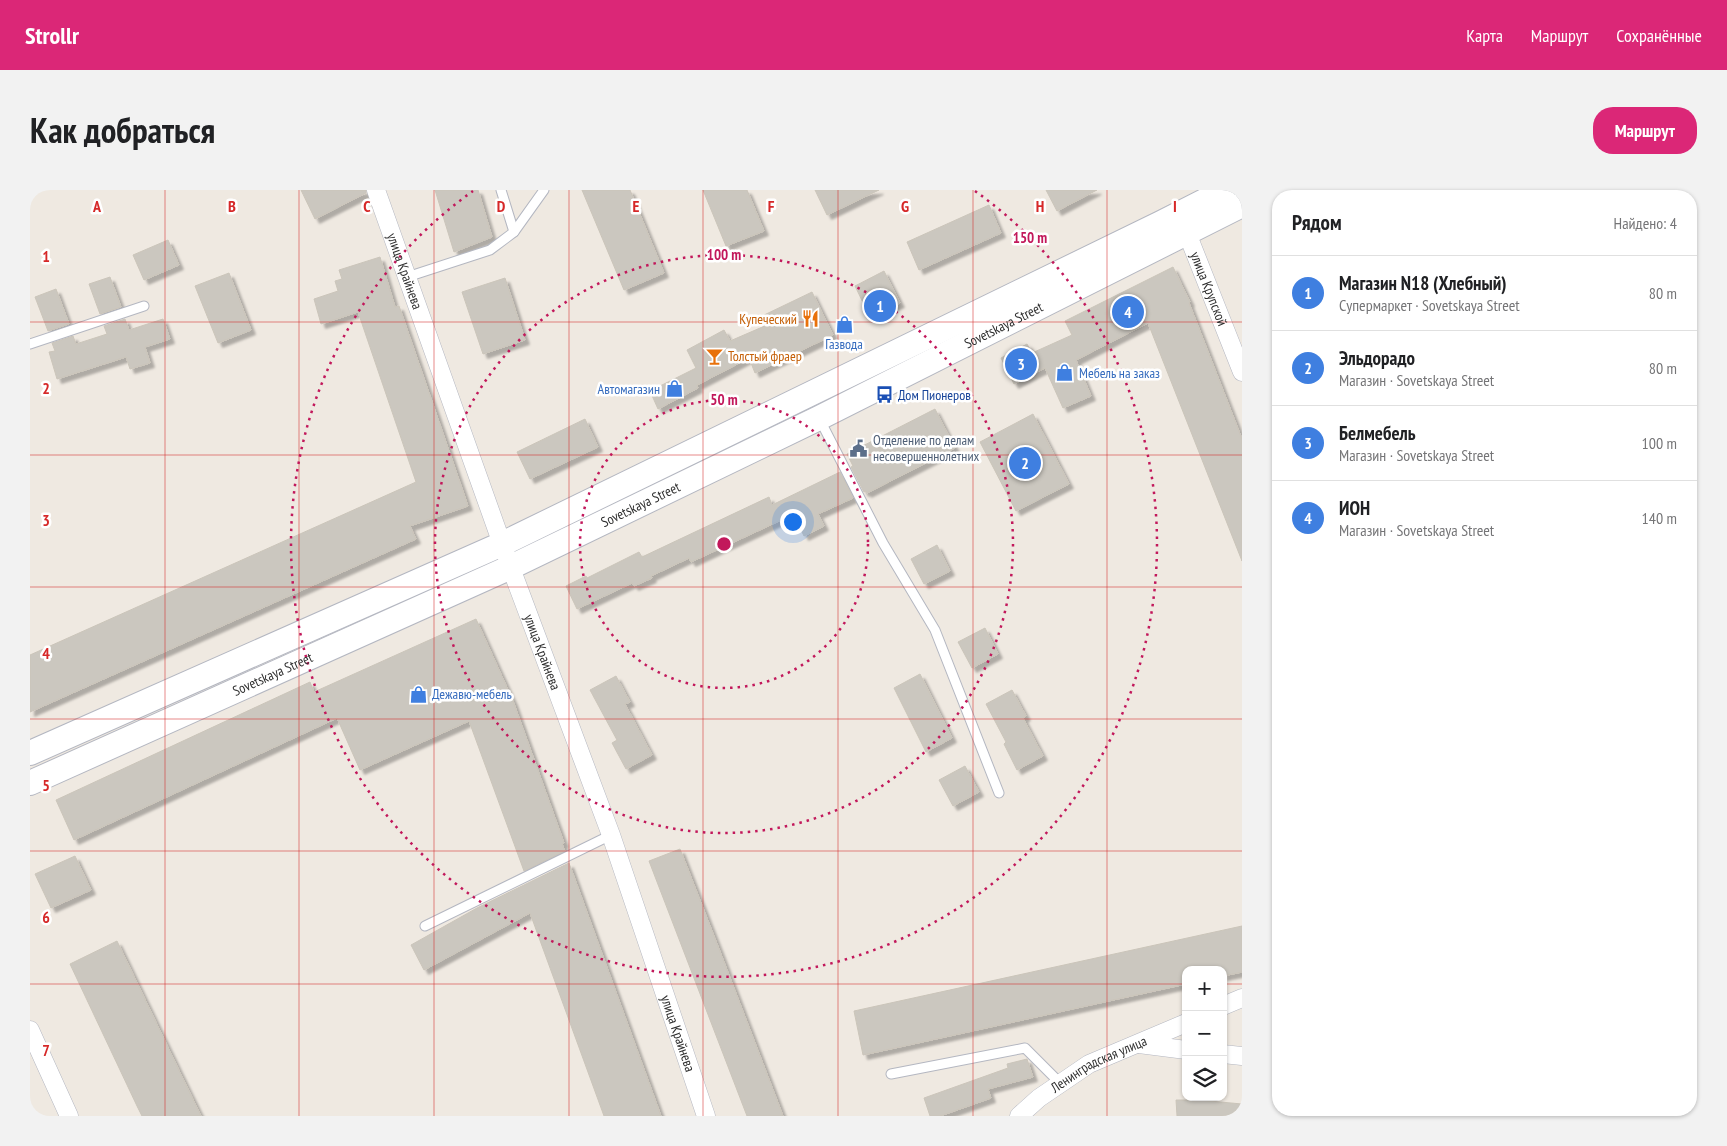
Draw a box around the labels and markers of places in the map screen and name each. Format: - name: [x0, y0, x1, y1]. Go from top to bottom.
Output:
- pin: 1: [864, 287, 896, 325]
- pin: 4: [1112, 293, 1144, 331]
- restaurant icon: Купеческий: [801, 309, 821, 329]
- place label: Купеческий: [739, 310, 797, 328]
- shop icon: Газвода: [834, 314, 854, 334]
- place label: Газвода: [825, 335, 863, 353]
- pin: 3: [1005, 345, 1037, 383]
- bar icon: Толстый фраер: [704, 346, 724, 366]
- place label: Толстый фраер: [728, 347, 802, 365]
- shop icon: Мебель на заказ: [1055, 363, 1075, 383]
- place label: Мебель на заказ: [1079, 364, 1160, 382]
- shop icon: Автомагазин: [664, 379, 684, 399]
- place label: Автомагазин: [598, 380, 660, 398]
- bus stop icon: Дом Пионеров: [874, 385, 894, 405]
- place label: Дом Пионеров: [898, 386, 971, 404]
- place label: Отделение по делам несовершеннолетних: [873, 431, 980, 465]
- public building icon: Отделение по делам несовершеннолетних: [849, 438, 869, 458]
- pin: 2: [1009, 444, 1041, 482]
- centre of rings: [715, 535, 733, 553]
- shop icon: Дежавю-мебель: [408, 684, 428, 704]
- place label: Дежавю-мебель: [432, 685, 512, 703]

